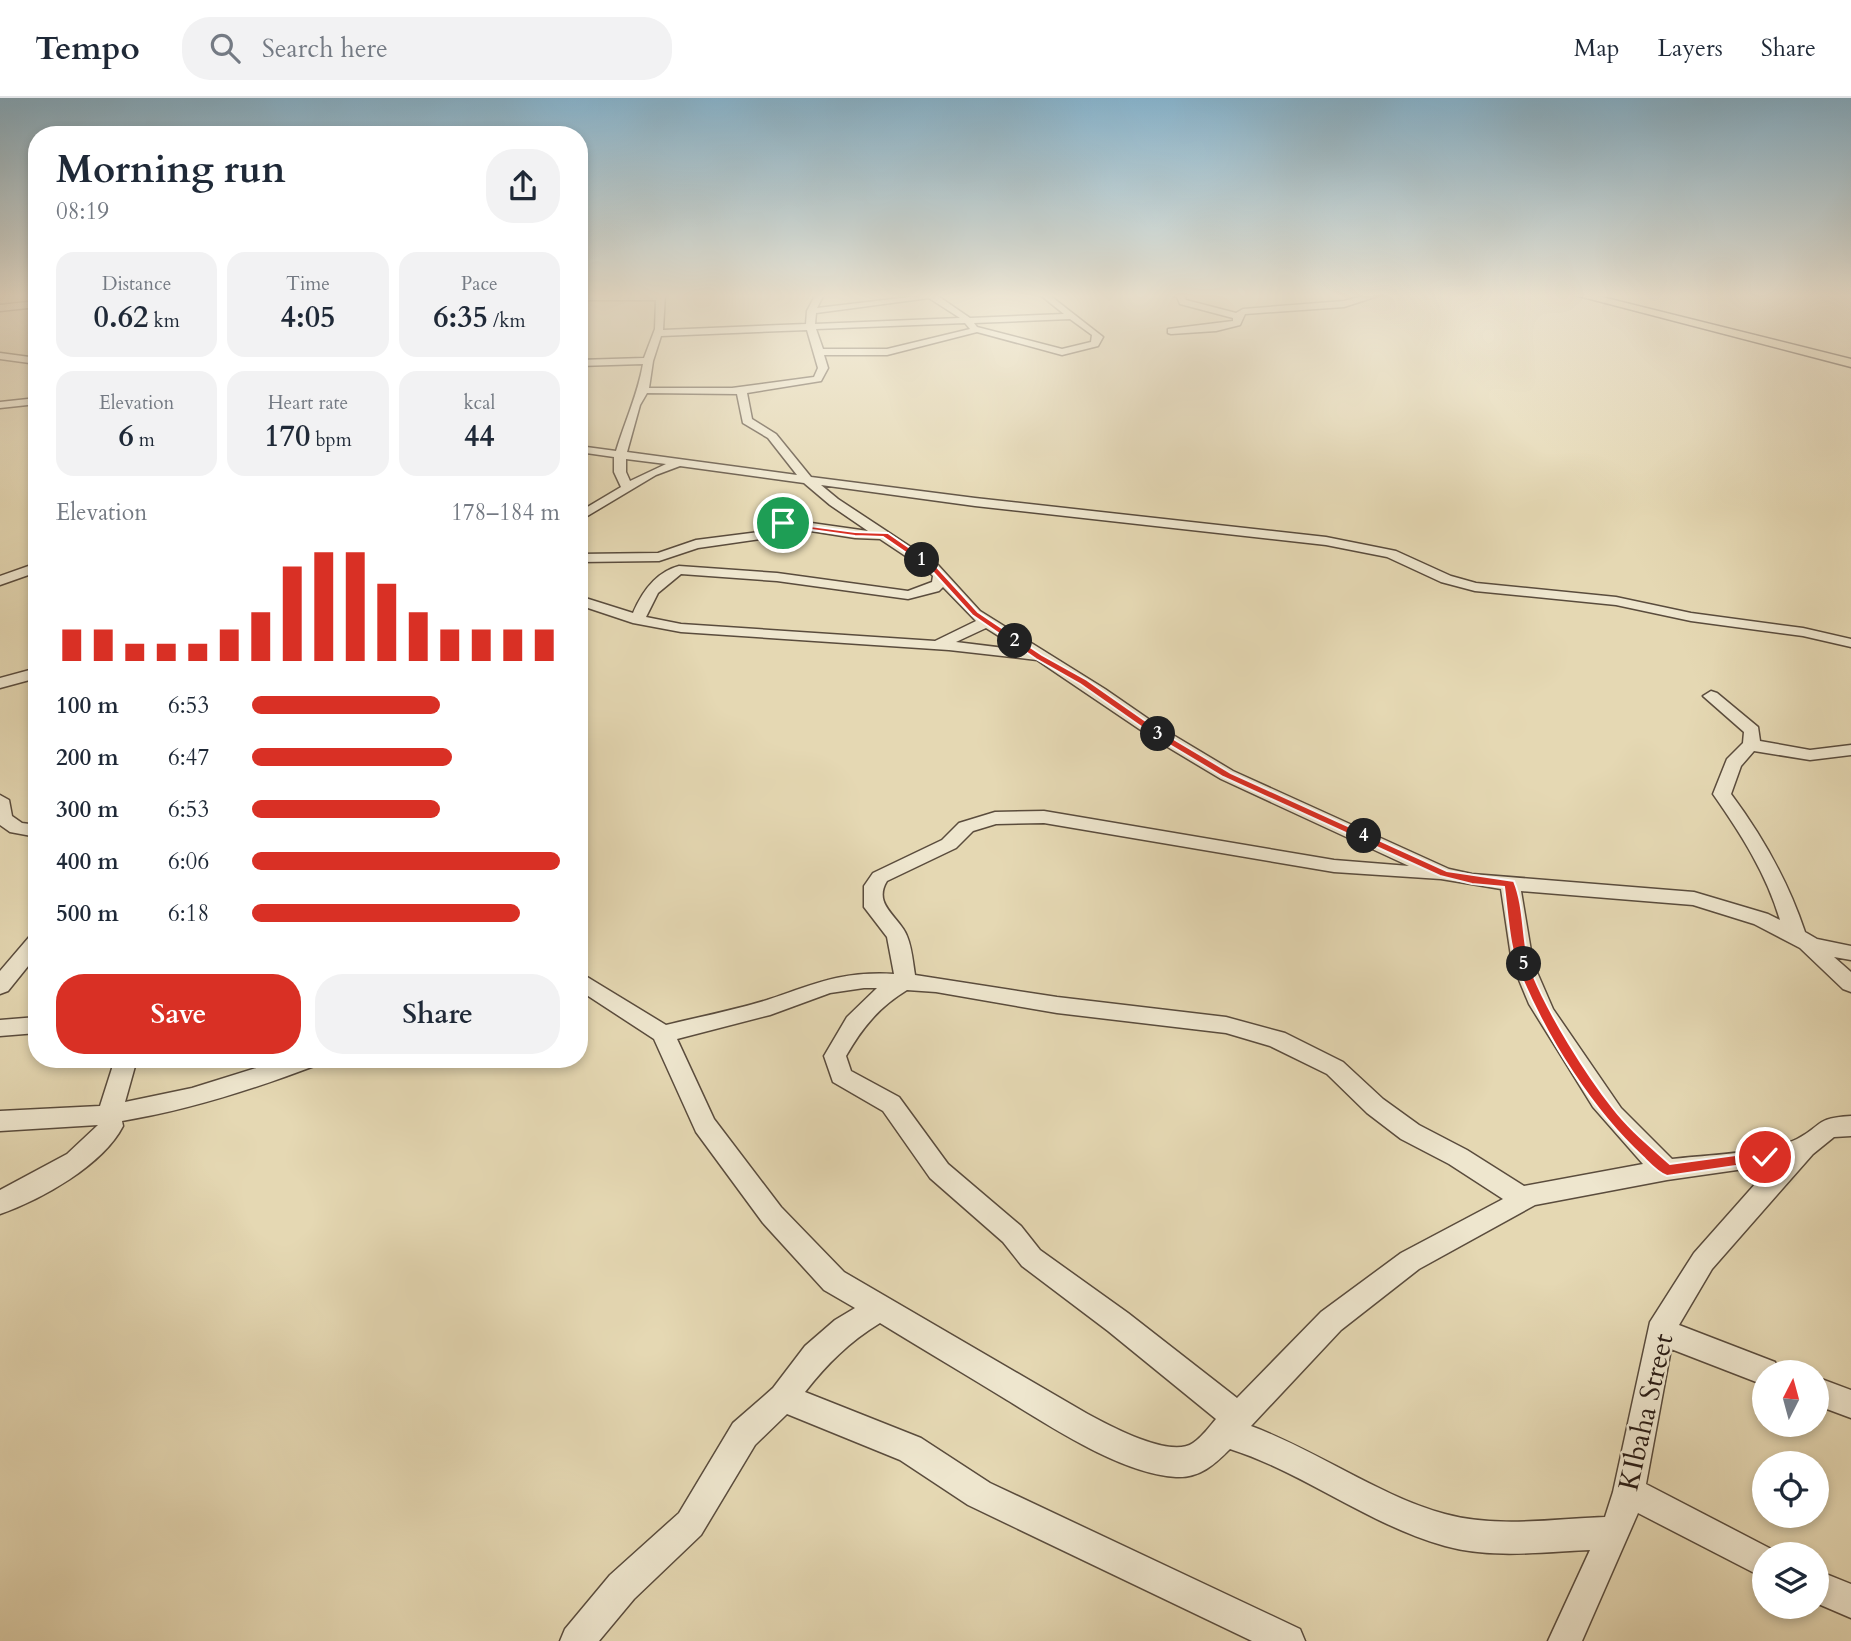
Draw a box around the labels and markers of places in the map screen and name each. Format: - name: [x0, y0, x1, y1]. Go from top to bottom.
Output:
- pin: [753, 493, 813, 553]
- pin: 1: [904, 542, 940, 578]
- pin: 2: [998, 624, 1032, 658]
- pin: 3: [1140, 716, 1176, 752]
- pin: 4: [1346, 818, 1382, 854]
- pin: 5: [1506, 946, 1542, 982]
- pin: [1735, 1127, 1795, 1187]

